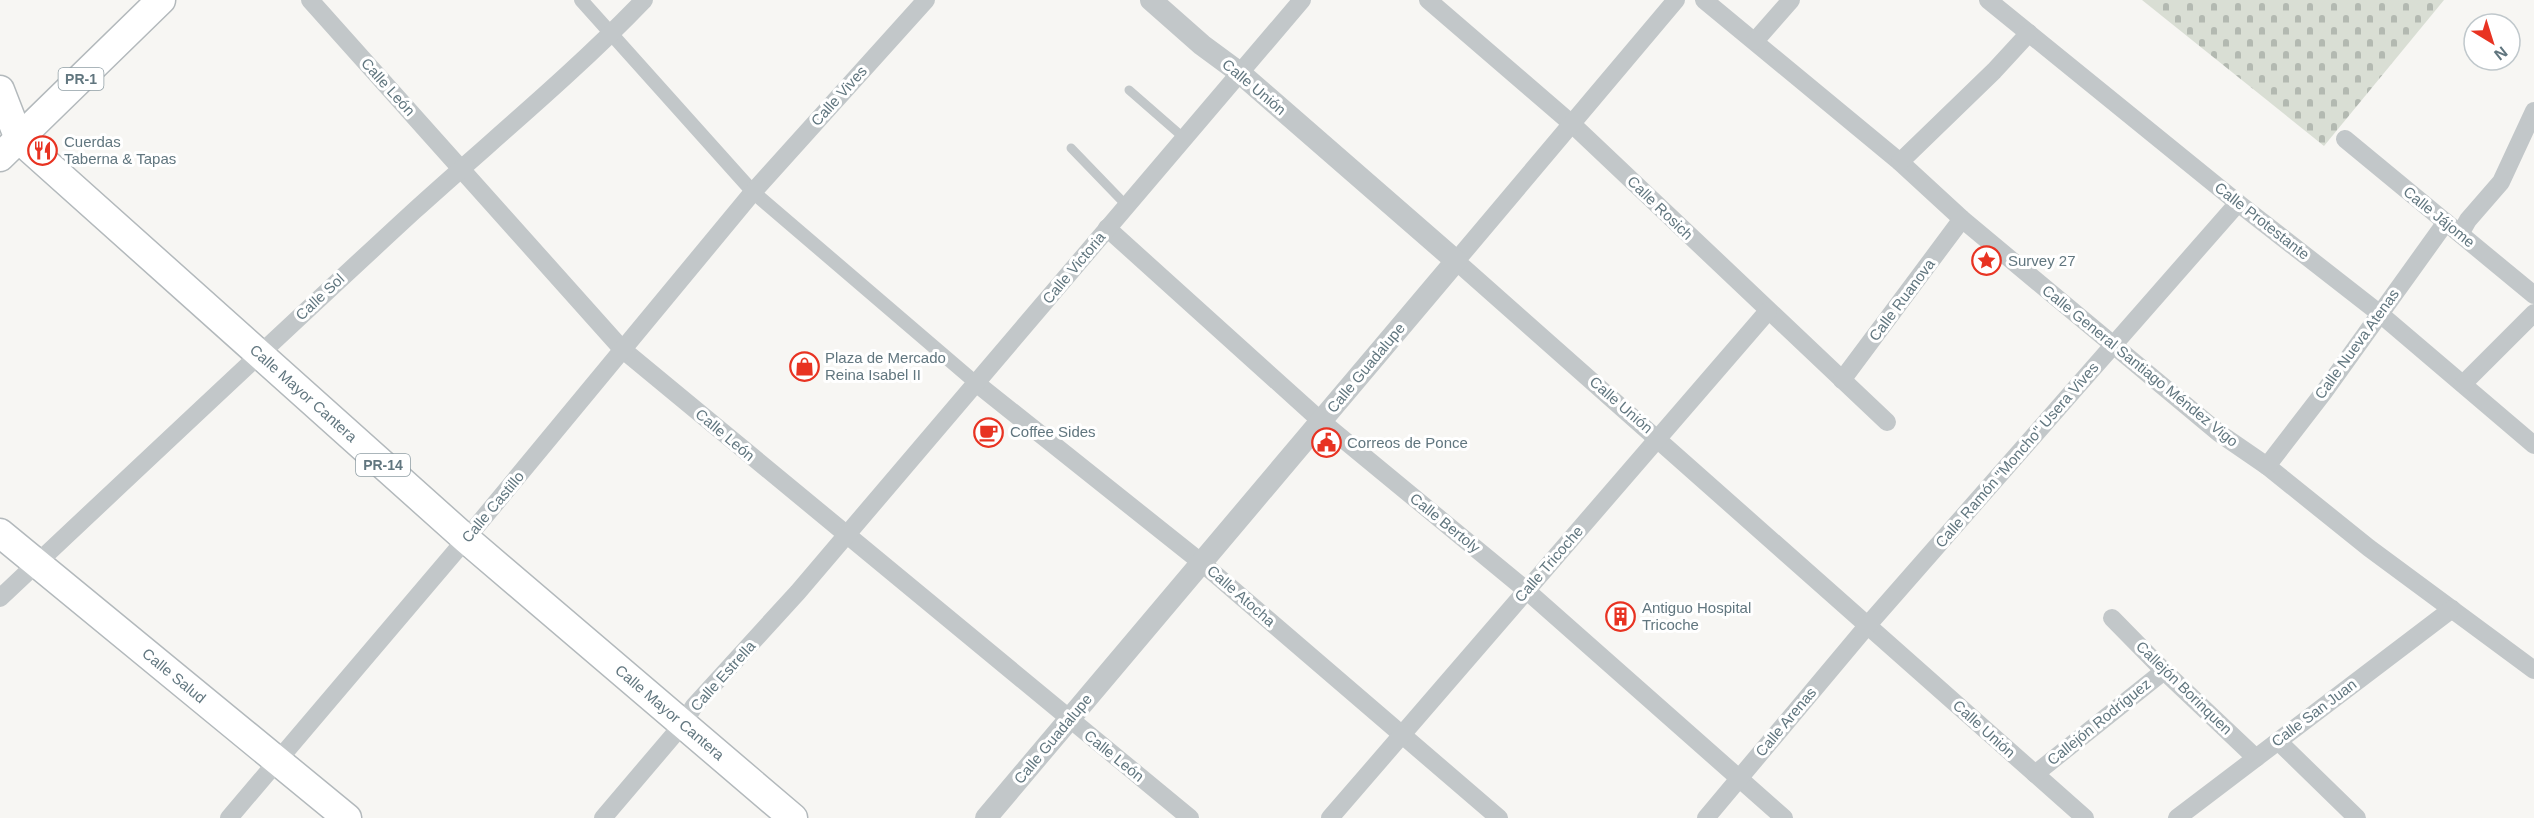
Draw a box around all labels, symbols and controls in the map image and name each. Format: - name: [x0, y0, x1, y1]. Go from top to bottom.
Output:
- north arrow: [2462, 12, 2522, 72]
- text: N: [2491, 43, 2511, 64]
- street label: Calle León: [358, 54, 419, 119]
- street label: Calle Unión: [1219, 55, 1289, 118]
- street label: Calle Vives: [807, 62, 870, 129]
- road number: PR-1: [58, 68, 104, 90]
- place label: Cuerdas Taberna & Tapas: [64, 133, 176, 167]
- restaurant icon: Cuerdas Taberna & Tapas: [27, 135, 59, 167]
- street label: Calle Rosich: [1624, 172, 1697, 243]
- street label: Calle Protestante: [2212, 178, 2313, 263]
- street label: Calle Jájome: [2400, 183, 2478, 251]
- street label: Calle Victoria: [1039, 228, 1109, 307]
- place icon: Survey 27: [1971, 245, 2003, 277]
- place label: Survey 27: [2008, 252, 2076, 269]
- street label: Calle Ruanova: [1865, 255, 1938, 344]
- street label: Calle Sol: [292, 270, 347, 323]
- street label: Calle General Santiago Méndez Vigo: [2039, 281, 2241, 450]
- street label: Calle Nueva Atenas: [2311, 285, 2402, 402]
- street label: Calle Guadalupe: [1323, 319, 1408, 416]
- street label: Calle Mayor Cantera: [247, 341, 361, 446]
- place label: Plaza de Mercado Reina Isabel II: [825, 349, 946, 383]
- shop icon: Plaza de Mercado Reina Isabel II: [788, 351, 820, 383]
- street label: Calle Ramón "Moncho" Usera Vives: [1932, 359, 2102, 551]
- street label: Calle Unión: [1586, 373, 1656, 436]
- street label: Calle León: [692, 405, 758, 464]
- cafe icon: Coffee Sides: [973, 416, 1005, 448]
- place label: Coffee Sides: [1010, 423, 1096, 440]
- public building icon: Correos de Ponce: [1310, 427, 1342, 459]
- place label: Correos de Ponce: [1347, 434, 1468, 451]
- road number: PR-14: [356, 454, 410, 476]
- street label: Calle Castillo: [458, 468, 527, 546]
- street label: Calle Bertoly: [1407, 489, 1484, 556]
- street label: Calle Tricoche: [1511, 522, 1586, 605]
- street label: Calle Atocha: [1204, 562, 1279, 630]
- place label: Antiguo Hospital Tricoche: [1642, 599, 1751, 633]
- building icon: Antiguo Hospital Tricoche: [1605, 601, 1637, 633]
- street label: Calle Estrella: [687, 637, 759, 714]
- street label: Callejón Borinquen: [2133, 637, 2236, 738]
- street label: Calle Salud: [139, 644, 209, 706]
- street label: Calle Mayor Cantera: [612, 661, 728, 764]
- street label: Callejón Rodríguez: [2044, 675, 2154, 768]
- street label: Calle San Juan: [2268, 675, 2359, 750]
- street label: Calle Arenas: [1752, 684, 1819, 760]
- street label: Calle Guadalupe: [1010, 690, 1095, 787]
- street label: Calle Unión: [1950, 696, 2019, 761]
- street label: Calle León: [1081, 726, 1148, 785]

